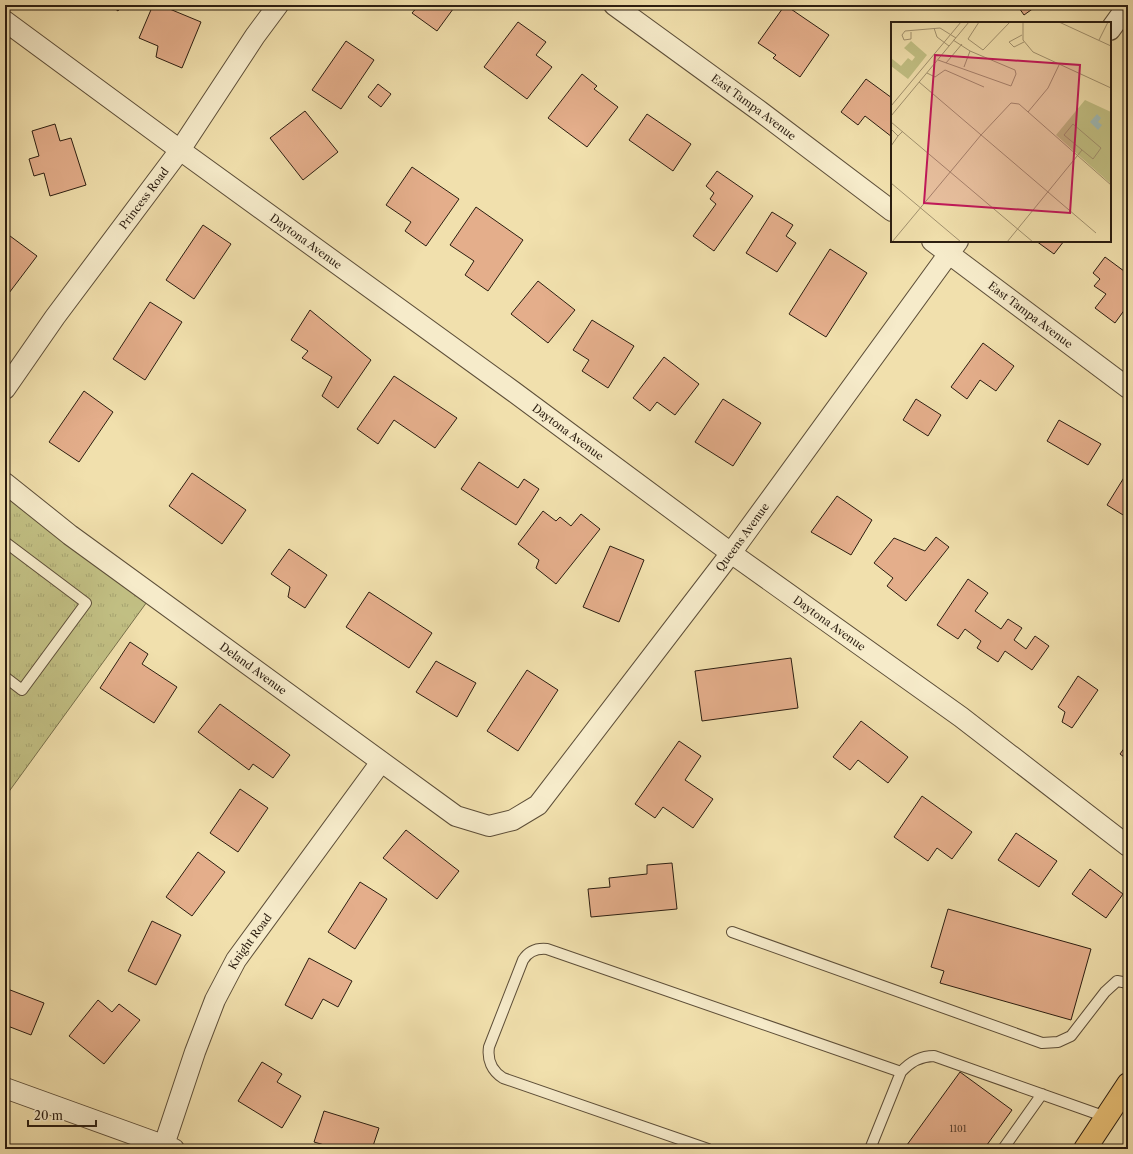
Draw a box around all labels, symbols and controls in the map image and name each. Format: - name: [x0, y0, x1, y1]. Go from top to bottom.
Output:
- inset map: [891, 22, 1111, 242]
- street label: East Tampa Avenue: [708, 71, 799, 143]
- street label: Princess Road: [116, 164, 172, 232]
- street label: Daytona Avenue: [267, 211, 345, 272]
- street label: East Tampa Avenue: [985, 279, 1075, 351]
- street label: Daytona Avenue: [529, 401, 606, 463]
- street label: Queens Avenue: [712, 500, 772, 574]
- street label: Daytona Avenue: [791, 593, 868, 654]
- street label: Deland Avenue: [217, 639, 290, 697]
- street label: Knight Road: [225, 911, 275, 972]
- scale bar: [28, 1102, 96, 1128]
- text: 20 m: [34, 1108, 63, 1123]
- house number: 1101: [949, 1123, 967, 1134]

